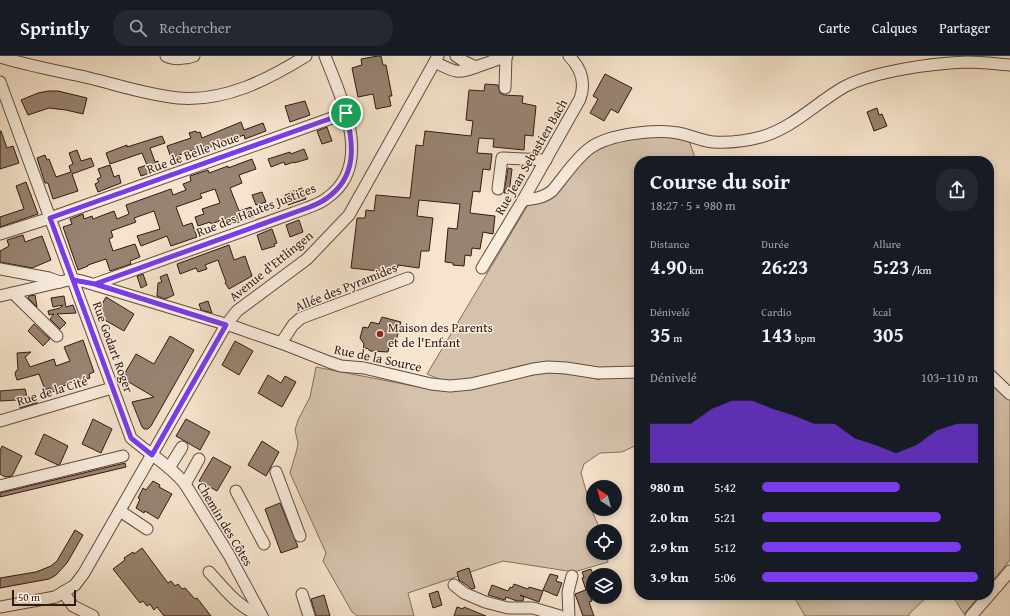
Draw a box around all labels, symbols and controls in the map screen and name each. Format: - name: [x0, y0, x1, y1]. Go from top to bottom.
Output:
- search box: [113, 10, 393, 46]
- text: Sprintly: [20, 14, 89, 42]
- icon: search: [127, 17, 149, 39]
- text: Rechercher: [159, 17, 231, 38]
- text: Carte: [818, 18, 850, 38]
- text: Calques: [872, 18, 917, 38]
- text: Partager: [939, 18, 990, 38]
- street label: Rue Jean Sebastien Bach: [490, 95, 572, 219]
- pin: [329, 96, 363, 130]
- icon: arrive: [335, 102, 357, 124]
- street label: Rue de Belle Noue: [144, 127, 242, 179]
- text: Course du soir: [650, 165, 790, 197]
- button: share: [936, 169, 978, 211]
- street label: Rue des Hautes Justices: [193, 178, 319, 242]
- text: 18:27 · 5 × 980 m: [650, 196, 736, 215]
- street label: Avenue d'Ettlingen: [225, 226, 318, 306]
- text: Distance: [650, 236, 689, 252]
- text: Durée: [761, 236, 789, 252]
- text: Allure: [873, 236, 901, 252]
- text: 4.90: [650, 252, 687, 281]
- text: 26:23: [761, 252, 808, 281]
- text: 5:23: [873, 252, 909, 281]
- street label: Allée des Pyramides: [292, 258, 400, 316]
- text: km: [687, 262, 704, 278]
- text: /km: [909, 262, 932, 278]
- street label: Rue Godart Roger: [88, 299, 139, 396]
- text: Dénivelé: [650, 304, 690, 320]
- text: Cardio: [761, 304, 792, 320]
- text: kcal: [873, 304, 891, 320]
- place label: Maison des Parents et de l'Enfant: [388, 318, 493, 352]
- text: 35: [650, 320, 671, 349]
- text: 143: [761, 320, 792, 349]
- text: 305: [873, 320, 904, 349]
- marker: Maison des Parents et de l'Enfant: [375, 329, 385, 339]
- text: m: [671, 330, 682, 346]
- text: bpm: [792, 330, 815, 346]
- street label: Rue de la Source: [332, 339, 424, 377]
- text: Dénivelé: [650, 368, 697, 387]
- text: 103–110 m: [921, 368, 978, 387]
- street label: Rue de la Cité: [14, 371, 90, 411]
- street label: Chemin des Côtes: [192, 478, 258, 570]
- text: 980 m: [650, 478, 684, 497]
- text: 5:42: [714, 478, 736, 497]
- north arrow: [586, 480, 622, 516]
- map controls: [586, 480, 622, 604]
- text: 2.0 km: [650, 508, 689, 527]
- text: 5:21: [714, 508, 736, 527]
- button: locate: [586, 524, 622, 560]
- text: 2.9 km: [650, 538, 689, 557]
- text: 5:12: [714, 538, 736, 557]
- button: layers: [586, 568, 622, 604]
- text: 3.9 km: [650, 568, 689, 587]
- text: 5:06: [714, 568, 736, 587]
- scale bar: [12, 588, 76, 607]
- text: 50 m: [18, 589, 40, 605]

